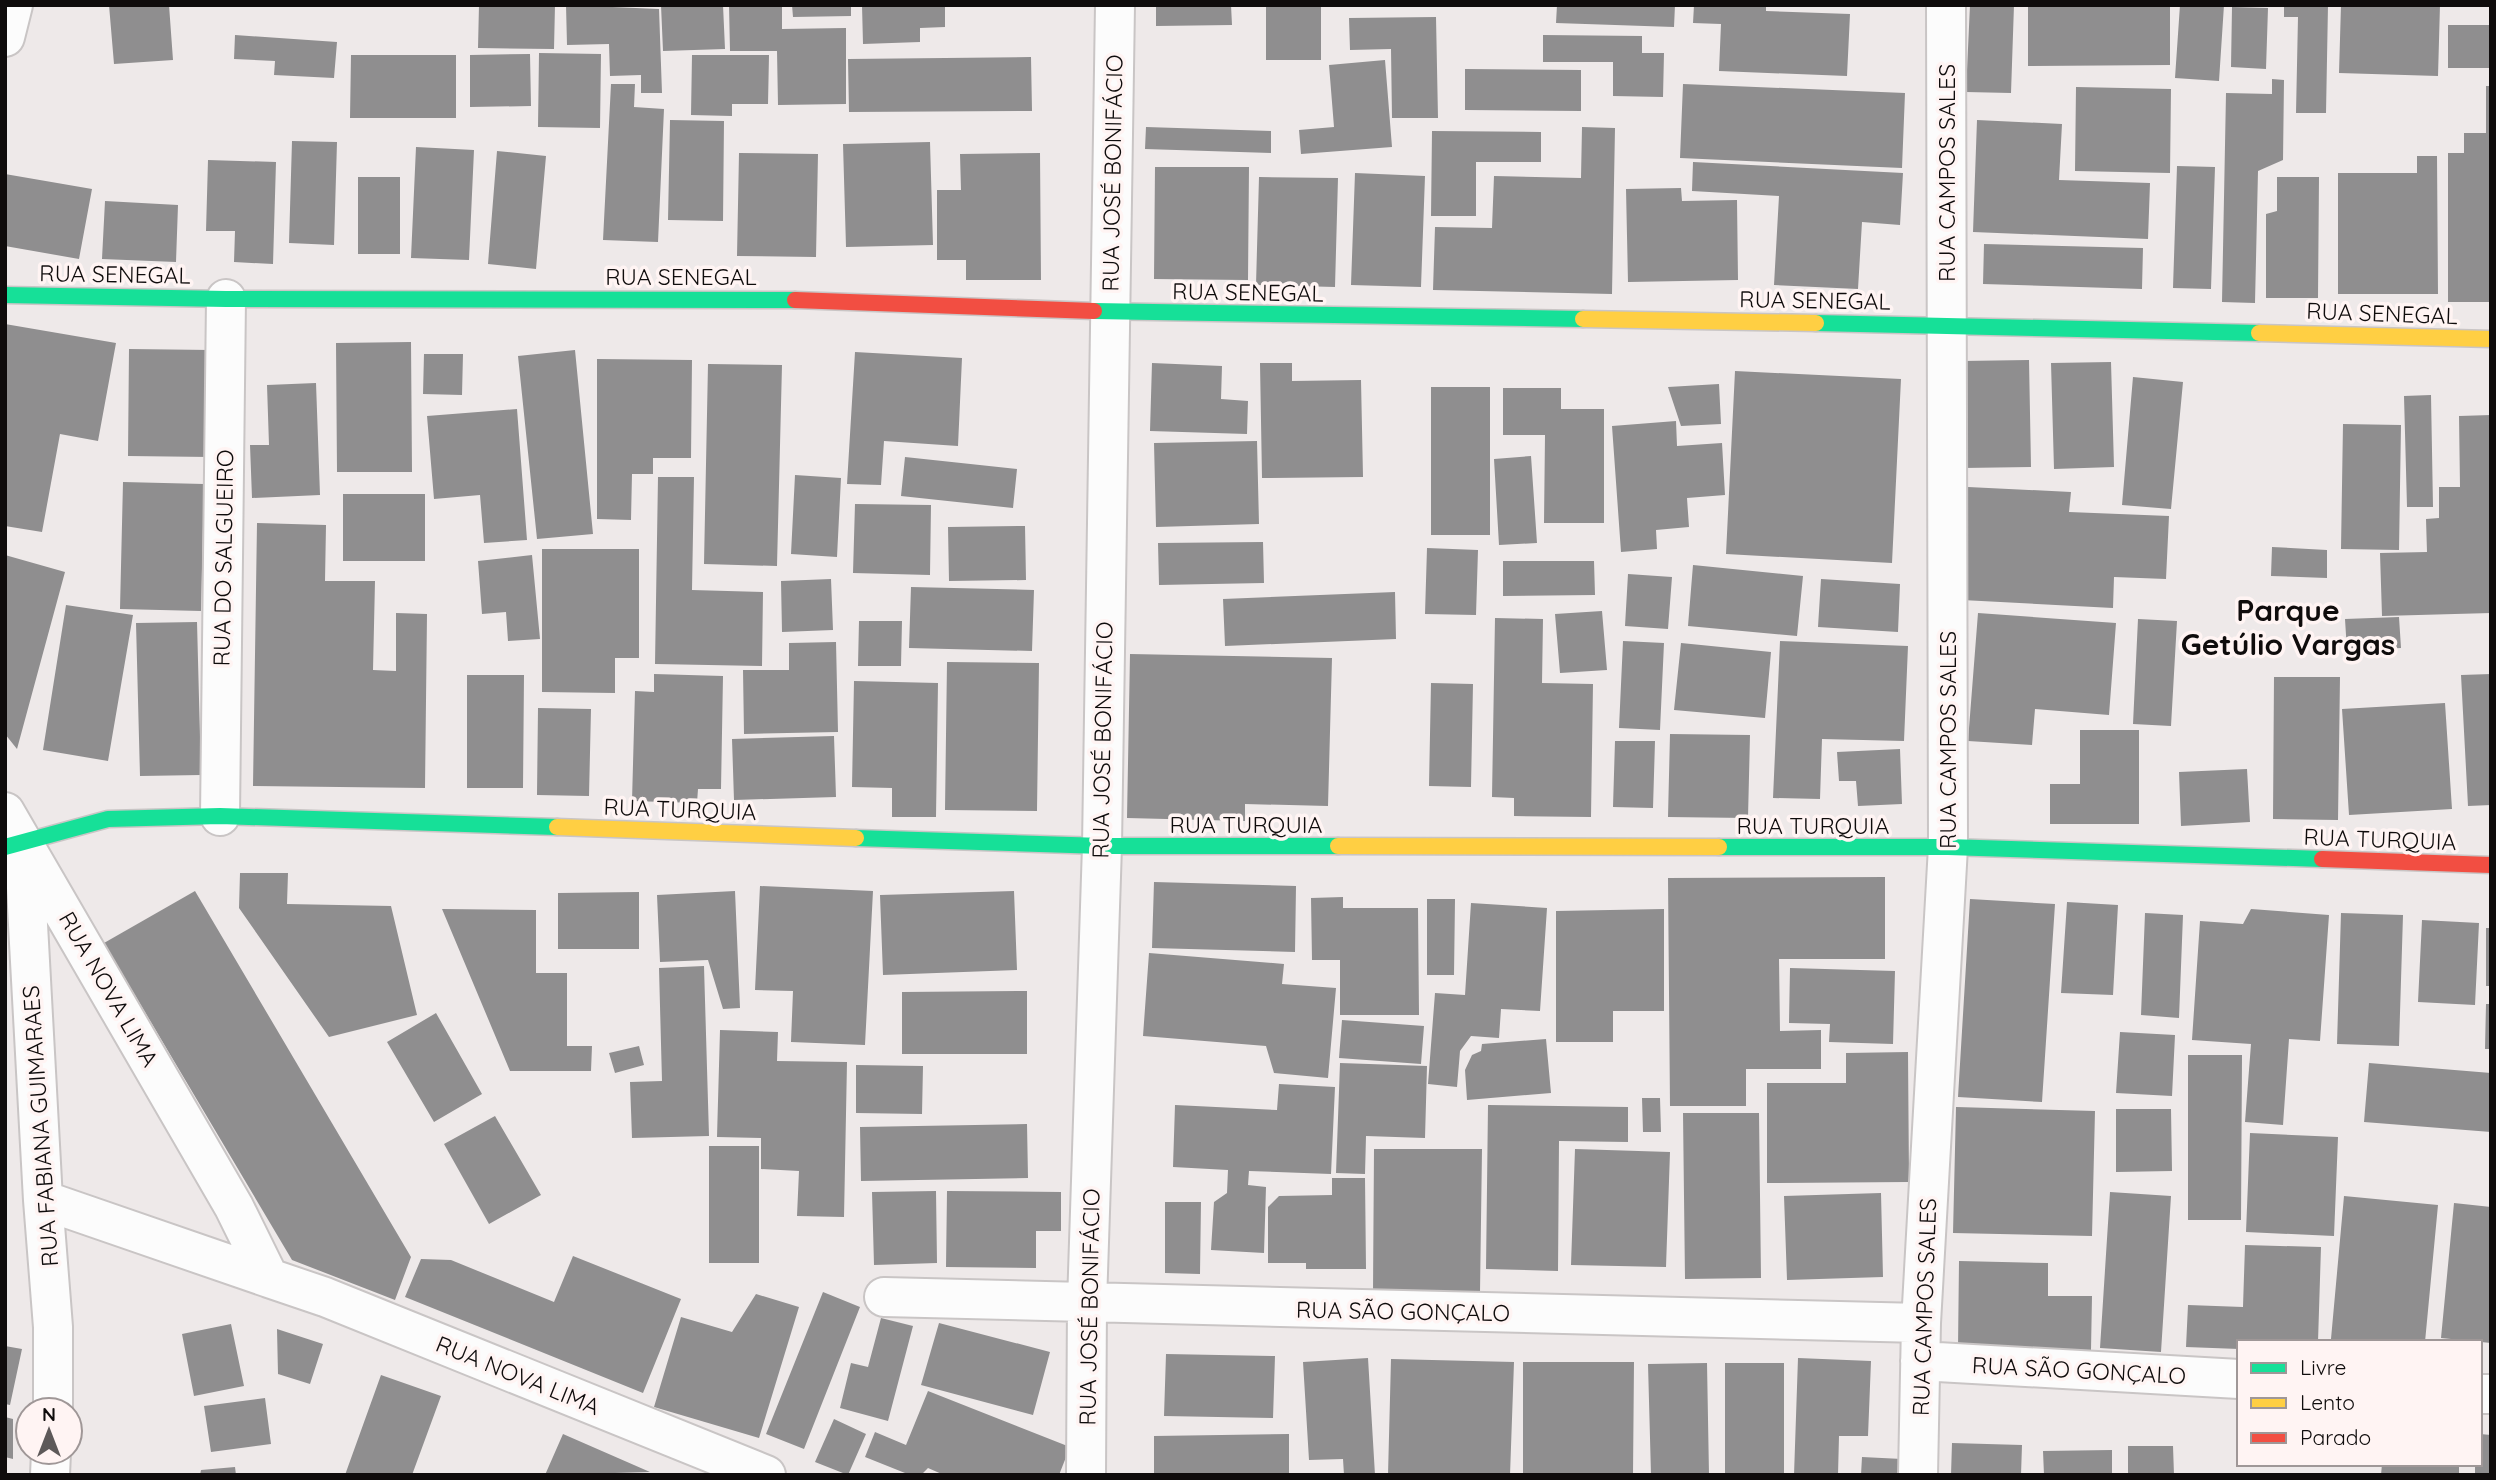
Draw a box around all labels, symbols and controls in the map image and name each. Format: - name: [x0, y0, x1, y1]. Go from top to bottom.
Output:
- street label: RUA JOSÉ BONIFÁCIO: [1095, 54, 1129, 292]
- street label: RUA CAMPOS SALES: [1932, 64, 1961, 282]
- street label: RUA SENEGAL: [39, 258, 191, 290]
- street label: RUA SENEGAL: [605, 262, 757, 291]
- street label: RUA SENEGAL: [1172, 276, 1324, 308]
- street label: RUA SENEGAL: [1739, 284, 1891, 316]
- street label: RUA SENEGAL: [2306, 296, 2458, 330]
- street label: RUA DO SALGUEIRO: [207, 449, 239, 667]
- district label: Parque Getúlio Vargas: [2181, 591, 2395, 663]
- street label: RUA JOSÉ BONIFÁCIO: [1085, 621, 1119, 859]
- street label: RUA CAMPOS SALES: [1933, 631, 1962, 849]
- street label: RUA TURQUIA: [603, 792, 757, 826]
- street label: RUA TURQUIA: [1170, 810, 1323, 839]
- street label: RUA TURQUIA: [1737, 811, 1890, 840]
- street label: RUA TURQUIA: [2303, 822, 2457, 856]
- street label: RUA NOVA LIMA: [53, 906, 165, 1072]
- street label: RUA FABIANA GUIMARAES: [16, 985, 64, 1267]
- street label: RUA JOSÉ BONIFÁCIO: [1072, 1188, 1106, 1426]
- street label: RUA CAMPOS SALES: [1906, 1198, 1942, 1416]
- street label: RUA SÃO GONÇALO: [1296, 1295, 1510, 1327]
- street label: RUA NOVA LIMA: [432, 1329, 604, 1421]
- legend: [2237, 1340, 2482, 1466]
- street label: RUA SÃO GONÇALO: [1971, 1350, 2187, 1390]
- text: Livre: [2300, 1354, 2346, 1380]
- text: Lento: [2300, 1389, 2355, 1415]
- north arrow: [14, 1396, 84, 1466]
- text: N: [42, 1402, 56, 1426]
- text: Parado: [2300, 1424, 2371, 1450]

